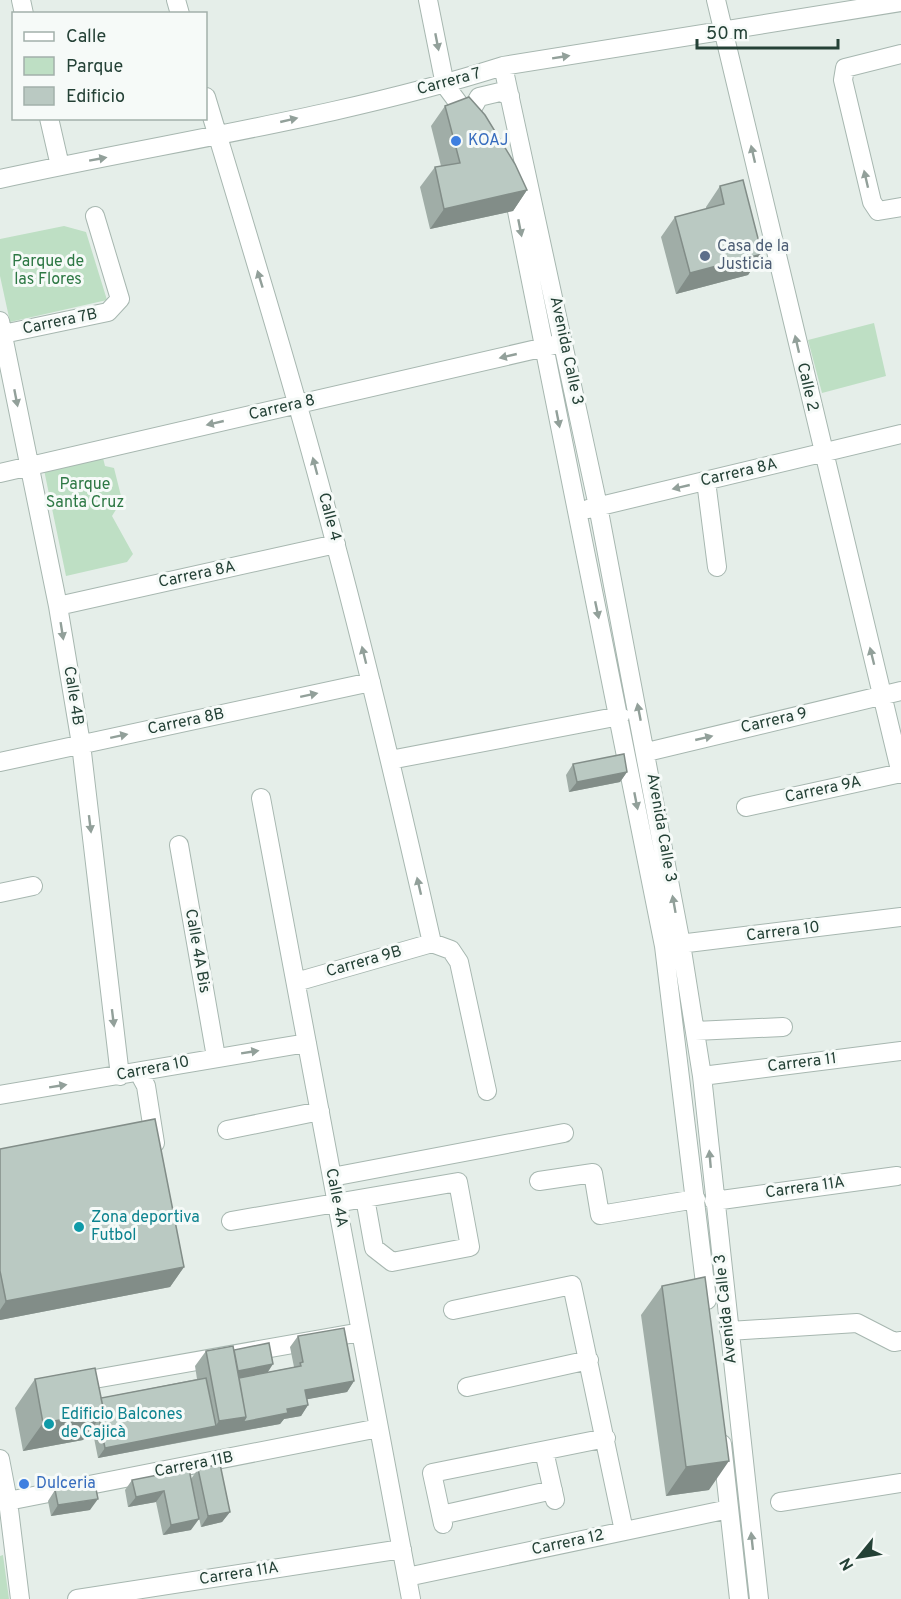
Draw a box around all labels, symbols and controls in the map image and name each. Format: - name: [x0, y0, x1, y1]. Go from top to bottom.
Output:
- legend: [12, 12, 207, 120]
- scale bar: [697, 12, 838, 50]
- text: 50 m: [706, 23, 748, 46]
- text: Calle: [66, 26, 106, 49]
- one-way arrow: [433, 33, 442, 52]
- one-way arrow: [551, 52, 570, 61]
- text: Parque: [66, 56, 123, 79]
- street label: Carrera 7: [415, 64, 483, 100]
- text: Edificio: [66, 86, 125, 109]
- one-way arrow: [280, 115, 299, 125]
- place label: KOAJ: [468, 131, 509, 151]
- marker: KOAJ: [449, 134, 463, 148]
- one-way arrow: [747, 145, 757, 163]
- one-way arrow: [89, 154, 108, 163]
- one-way arrow: [861, 169, 871, 188]
- one-way arrow: [516, 218, 525, 237]
- place label: Casa de la Justicia: [717, 237, 789, 275]
- marker: Casa de la Justicia: [698, 249, 712, 263]
- park label: Parque de las Flores: [12, 252, 84, 290]
- one-way arrow: [255, 270, 264, 288]
- street label: Avenida Calle 3: [545, 295, 587, 407]
- street label: Carrera 7B: [21, 304, 99, 340]
- one-way arrow: [791, 334, 801, 353]
- one-way arrow: [498, 352, 517, 361]
- street label: Calle 2: [792, 361, 822, 413]
- one-way arrow: [12, 389, 21, 408]
- street label: Carrera 8: [247, 391, 317, 425]
- one-way arrow: [554, 410, 563, 429]
- one-way arrow: [206, 419, 225, 429]
- street label: Carrera 8A: [699, 454, 780, 492]
- one-way arrow: [309, 457, 319, 475]
- park label: Parque Santa Cruz: [46, 475, 124, 513]
- one-way arrow: [671, 482, 690, 492]
- street label: Calle 4: [313, 491, 345, 544]
- street label: Carrera 8A: [157, 557, 237, 593]
- one-way arrow: [593, 601, 603, 619]
- one-way arrow: [58, 622, 67, 641]
- one-way arrow: [359, 646, 369, 664]
- one-way arrow: [867, 646, 877, 665]
- street label: Calle 4B: [58, 665, 88, 727]
- one-way arrow: [300, 690, 319, 700]
- one-way arrow: [634, 702, 643, 721]
- street label: Carrera 8B: [146, 704, 226, 740]
- street label: Carrera 9: [739, 704, 809, 738]
- one-way arrow: [109, 731, 128, 740]
- one-way arrow: [695, 733, 713, 743]
- street label: Avenida Calle 3: [642, 772, 680, 884]
- street label: Carrera 9A: [783, 772, 863, 808]
- one-way arrow: [632, 792, 641, 811]
- one-way arrow: [85, 814, 95, 833]
- one-way arrow: [413, 876, 423, 895]
- one-way arrow: [669, 894, 678, 913]
- street label: Calle 4A Bis: [180, 907, 214, 995]
- street label: Carrera 10: [745, 918, 821, 946]
- street label: Carrera 9B: [324, 942, 404, 982]
- one-way arrow: [108, 1008, 117, 1027]
- one-way arrow: [240, 1047, 259, 1056]
- street label: Carrera 11: [766, 1049, 838, 1077]
- street label: Carrera 10: [115, 1052, 191, 1086]
- one-way arrow: [48, 1081, 67, 1090]
- one-way arrow: [705, 1150, 715, 1169]
- street label: Calle 4A: [320, 1167, 352, 1230]
- street label: Carrera 11A: [764, 1173, 846, 1203]
- place label: Zona deportiva Futbol: [91, 1208, 200, 1246]
- marker: Zona deportiva Futbol: [72, 1220, 86, 1234]
- street label: Avenida Calle 3: [710, 1253, 742, 1365]
- place label: Edificio Balcones de Cajicà: [61, 1405, 183, 1443]
- marker: Edificio Balcones de Cajicà: [42, 1417, 56, 1431]
- street label: Carrera 11B: [153, 1448, 235, 1482]
- place label: Dulceria: [36, 1474, 96, 1494]
- marker: Dulceria: [17, 1477, 31, 1491]
- street label: Carrera 12: [530, 1526, 606, 1560]
- north arrow: [829, 1527, 889, 1587]
- one-way arrow: [747, 1531, 757, 1550]
- text: N: [836, 1554, 859, 1573]
- street label: Carrera 11A: [198, 1558, 280, 1590]

